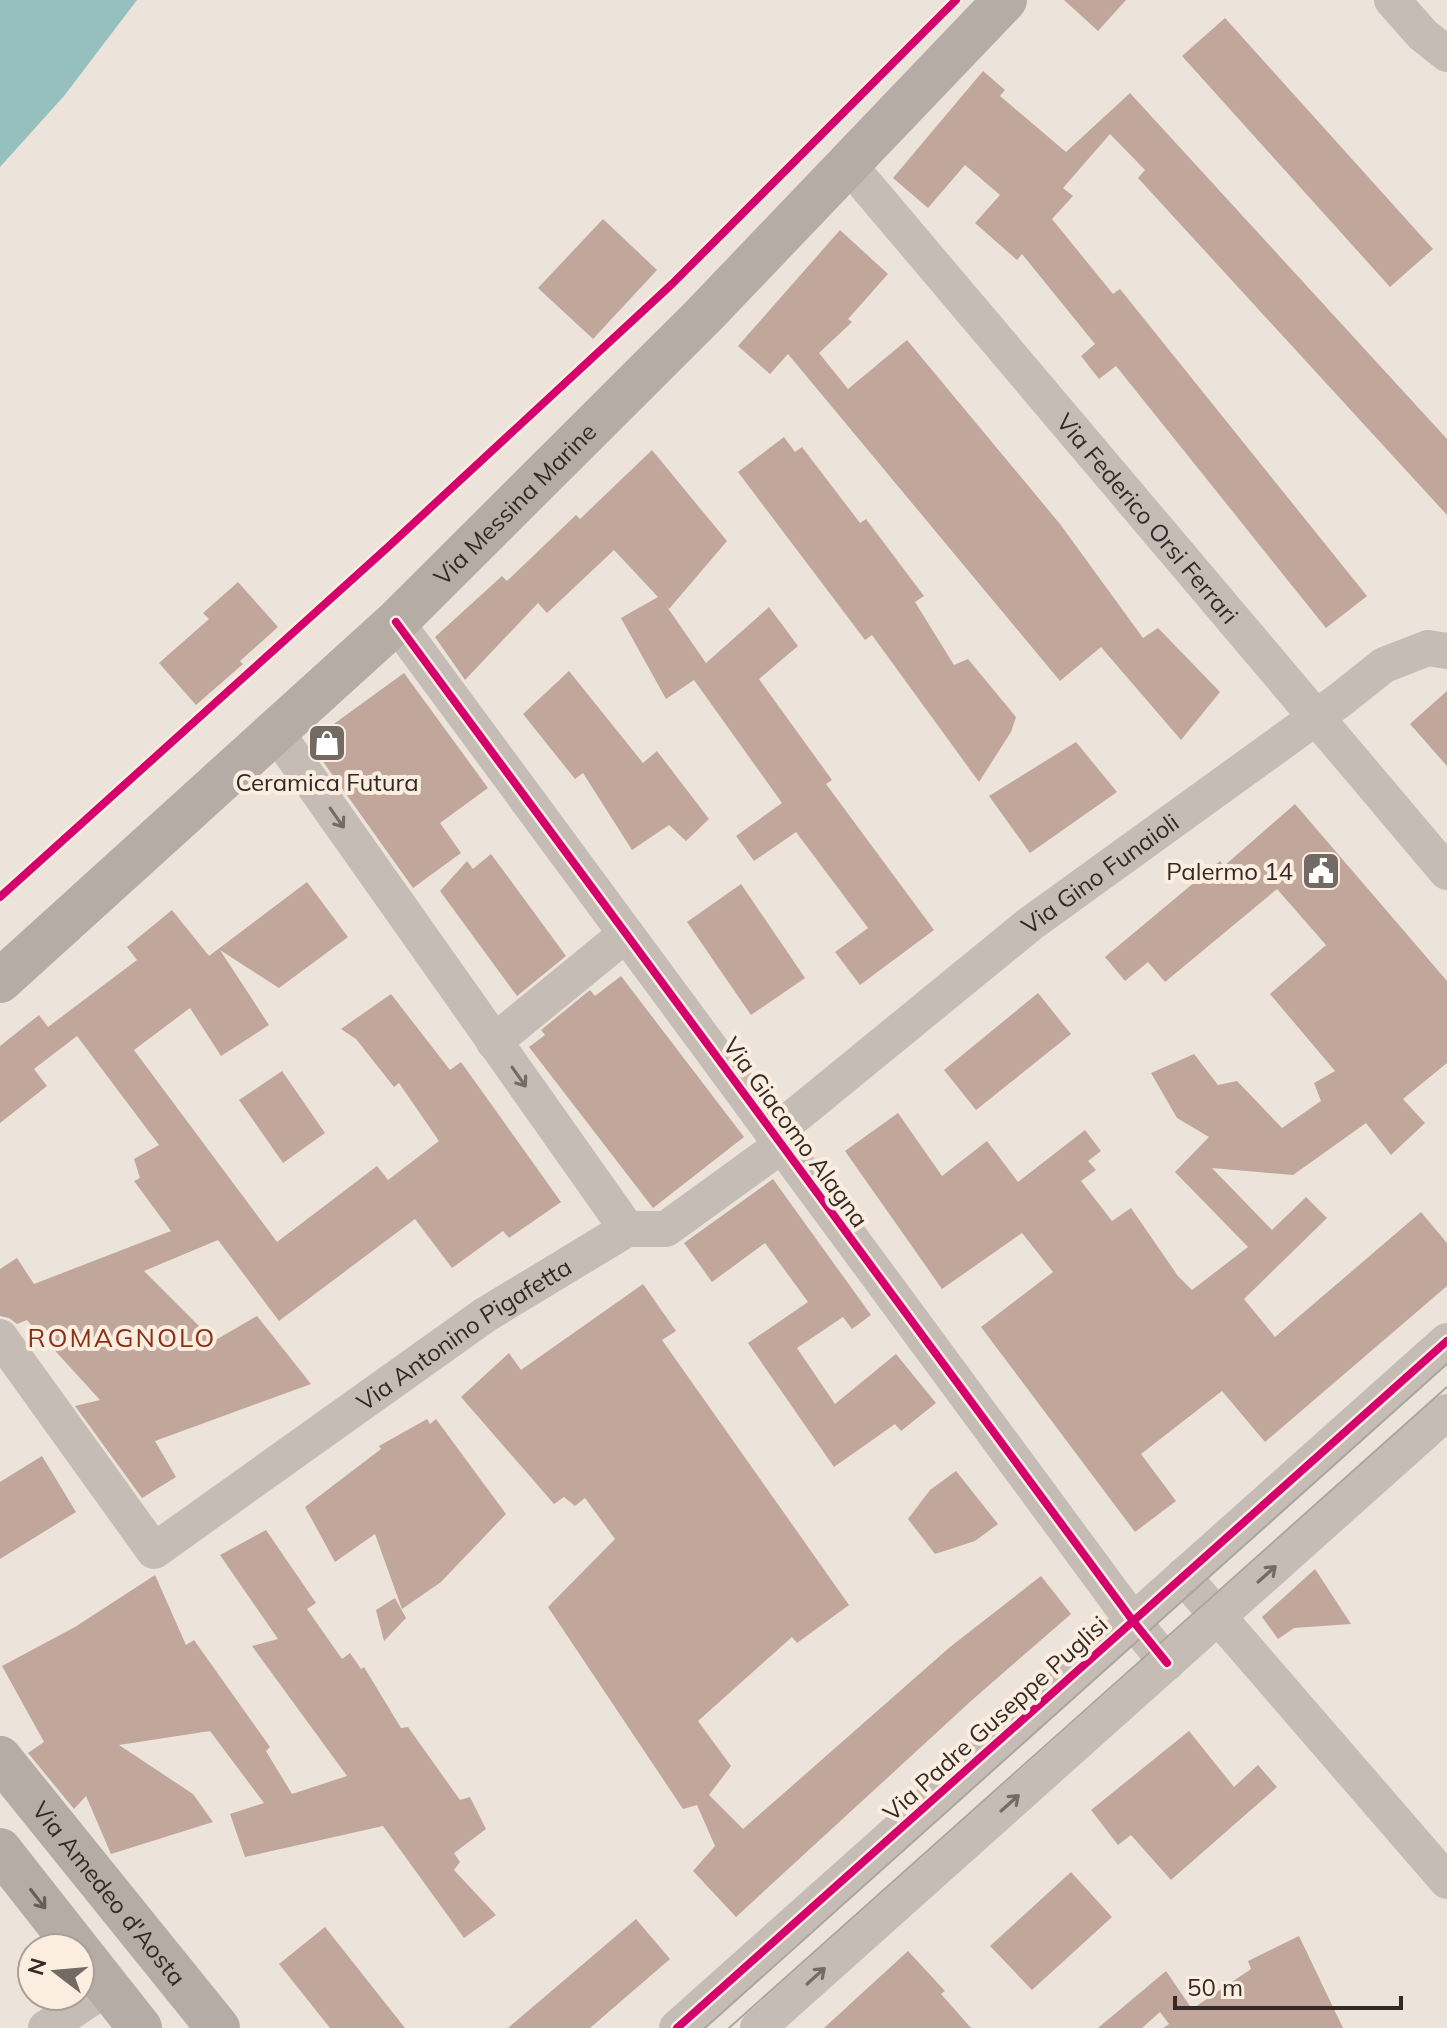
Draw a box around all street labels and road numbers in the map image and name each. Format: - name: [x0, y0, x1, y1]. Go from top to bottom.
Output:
- street label: Via Federico Orsi Ferrari: [1050, 407, 1245, 629]
- street label: Via Messina Marine: [427, 416, 602, 591]
- street label: Via Gino Funaioli: [1015, 807, 1184, 940]
- street label: Via Giacomo Alagna: [717, 1031, 875, 1233]
- street label: Via Antonino Pigafetta: [350, 1251, 577, 1417]
- street label: Via Padre Guseppe Puglisi: [876, 1609, 1114, 1827]
- street label: Via Amedeo d'Aosta: [26, 1795, 193, 1991]

